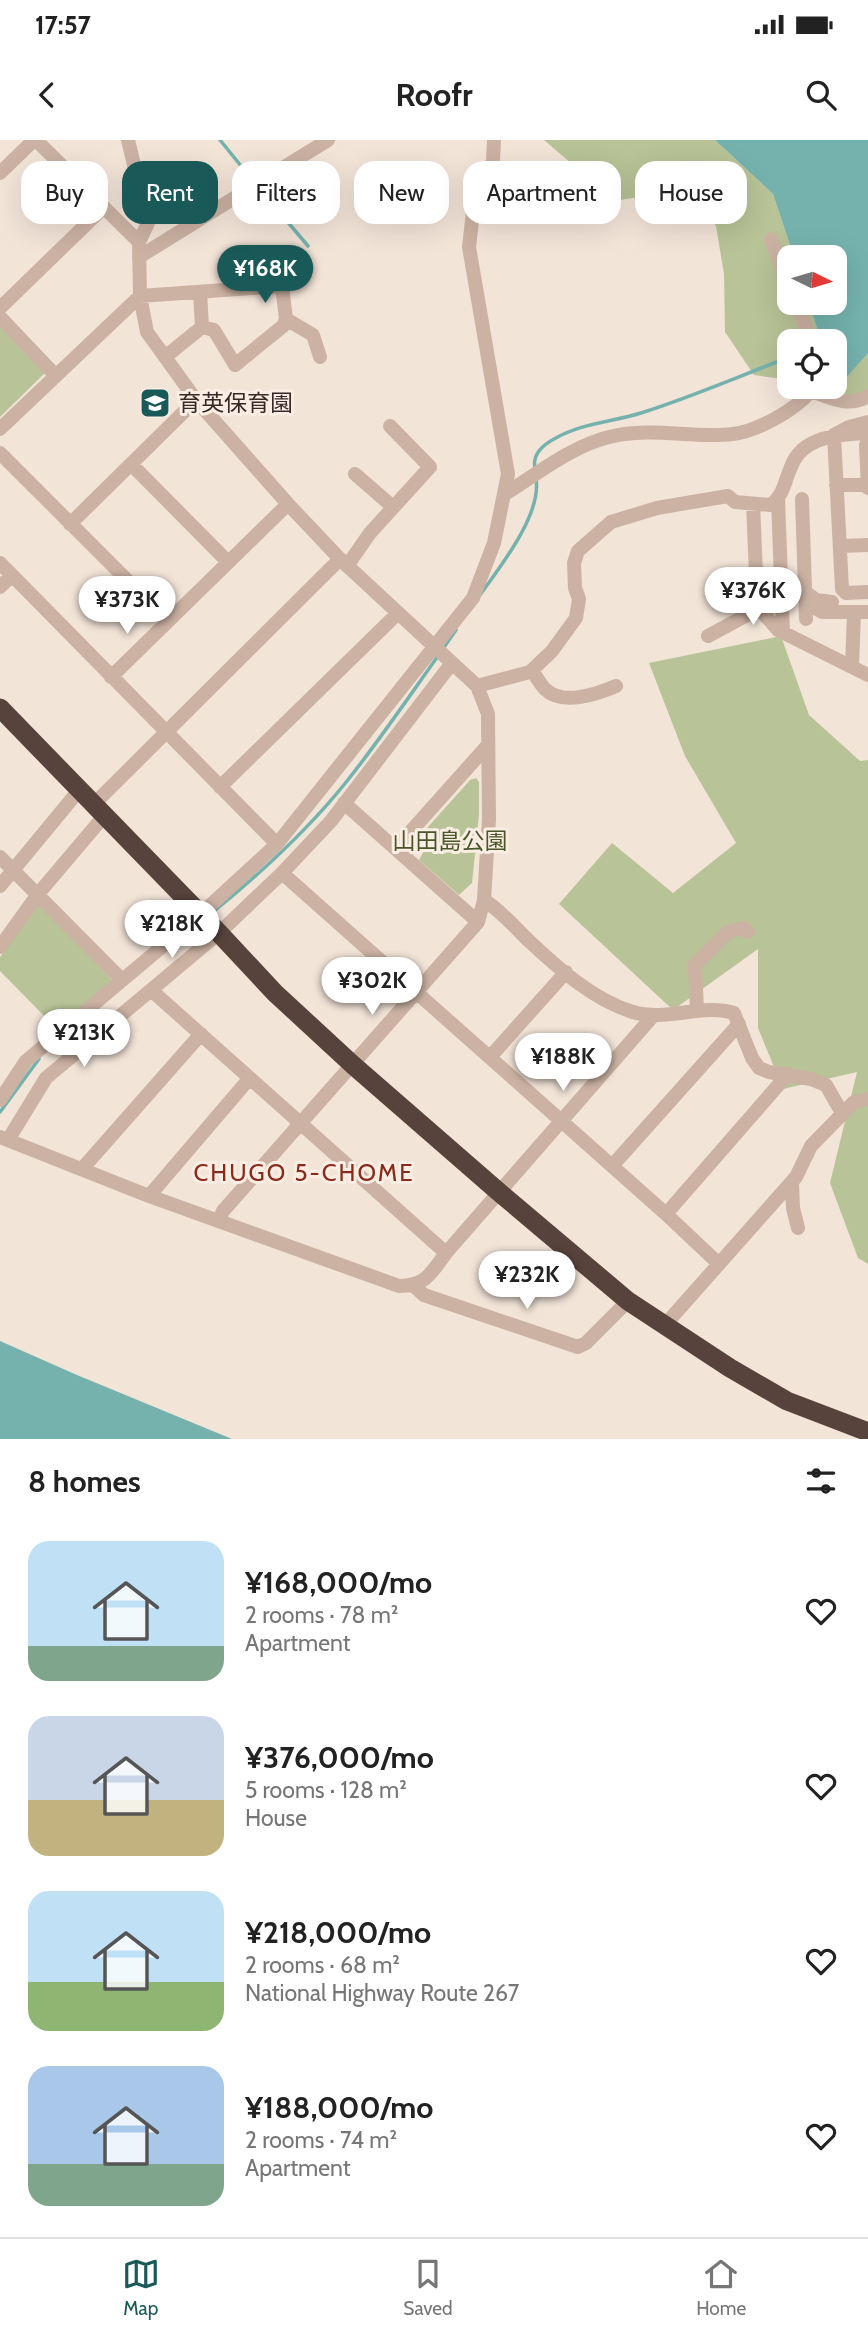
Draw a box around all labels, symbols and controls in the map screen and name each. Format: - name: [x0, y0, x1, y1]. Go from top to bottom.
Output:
- text: 17:57: [35, 9, 91, 41]
- text: Roofr: [395, 75, 473, 114]
- icon: back: [28, 76, 66, 114]
- icon: search: [802, 76, 840, 114]
- chip: Buy: [21, 161, 108, 224]
- chip: Rent: [122, 161, 218, 224]
- chip: Filters: [232, 161, 340, 224]
- chip: New: [354, 161, 449, 224]
- chip: Apartment: [463, 161, 621, 224]
- chip: House: [635, 161, 747, 224]
- north arrow: [777, 245, 847, 315]
- map controls: [777, 245, 847, 399]
- pin: ¥168K: [216, 246, 314, 305]
- text: ¥168K: [233, 254, 297, 282]
- button: locate: [777, 329, 847, 399]
- school or university icon: 育英保育園: [138, 386, 172, 420]
- place label: 育英保育園: [178, 389, 293, 417]
- pin: ¥376K: [704, 568, 802, 627]
- pin: ¥373K: [78, 576, 176, 636]
- text: ¥376K: [721, 576, 785, 604]
- text: ¥373K: [95, 585, 159, 613]
- park label: 山田島公園: [393, 827, 508, 855]
- pin: ¥218K: [123, 900, 221, 960]
- text: ¥218K: [141, 909, 203, 937]
- pin: ¥302K: [323, 958, 421, 1017]
- text: ¥302K: [337, 966, 407, 994]
- pin: ¥213K: [35, 1010, 133, 1069]
- text: ¥213K: [53, 1018, 115, 1046]
- pin: ¥188K: [514, 1034, 612, 1093]
- text: ¥188K: [531, 1042, 595, 1070]
- district label: CHUGO 5-CHOME: [193, 1158, 415, 1187]
- pin: ¥232K: [478, 1252, 576, 1311]
- text: ¥232K: [494, 1260, 560, 1288]
- icon: filters: [802, 1462, 840, 1500]
- text: 8 homes: [28, 1463, 141, 1500]
- text: ¥168,000/mo: [245, 1564, 432, 1601]
- icon: home: [84, 1569, 168, 1653]
- icon: heart: [802, 1592, 840, 1630]
- text: 2 rooms · 78 m²: [245, 1601, 399, 1629]
- text: Apartment: [245, 1629, 350, 1657]
- text: ¥376,000/mo: [245, 1739, 434, 1776]
- icon: home: [84, 1744, 168, 1828]
- icon: heart: [802, 1767, 840, 1805]
- text: 5 rooms · 128 m²: [245, 1776, 407, 1804]
- text: House: [245, 1804, 307, 1832]
- text: ¥218,000/mo: [245, 1914, 431, 1951]
- icon: home: [84, 1919, 168, 2003]
- icon: heart: [802, 1942, 840, 1980]
- text: 2 rooms · 68 m²: [245, 1951, 400, 1979]
- text: National Highway Route 267: [245, 1979, 519, 2007]
- text: ¥188,000/mo: [245, 2089, 433, 2126]
- icon: home: [84, 2094, 168, 2178]
- icon: heart: [802, 2117, 840, 2155]
- text: 2 rooms · 74 m²: [245, 2126, 397, 2154]
- text: Apartment: [245, 2154, 350, 2182]
- tab: Map: [122, 2255, 160, 2320]
- tab: Saved: [403, 2255, 453, 2320]
- tab: Home: [696, 2255, 746, 2320]

